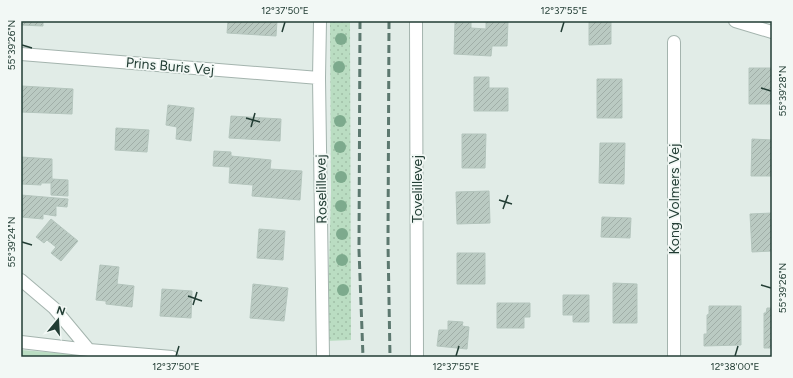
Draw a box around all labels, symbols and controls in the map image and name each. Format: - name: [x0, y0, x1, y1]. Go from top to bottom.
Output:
- text: 12°37'50"E: [261, 4, 309, 17]
- text: 12°37'55"E: [541, 4, 587, 17]
- text: 55°39'26"N: [5, 20, 18, 70]
- street label: Prins Buris Vej: [125, 54, 215, 79]
- text: 55°39'28"N: [776, 66, 789, 116]
- street label: Kong Volmers Vej: [666, 143, 683, 255]
- street label: Roselillevej: [312, 154, 331, 224]
- street label: Tovelillevej: [409, 155, 426, 223]
- text: 55°39'24"N: [5, 216, 18, 268]
- text: 55°39'26"N: [776, 263, 789, 313]
- north arrow: [38, 300, 78, 340]
- text: N: [55, 303, 67, 318]
- text: 12°37'50"E: [152, 360, 200, 373]
- text: 12°37'55"E: [433, 360, 479, 373]
- text: 12°38'00"E: [711, 360, 760, 373]

